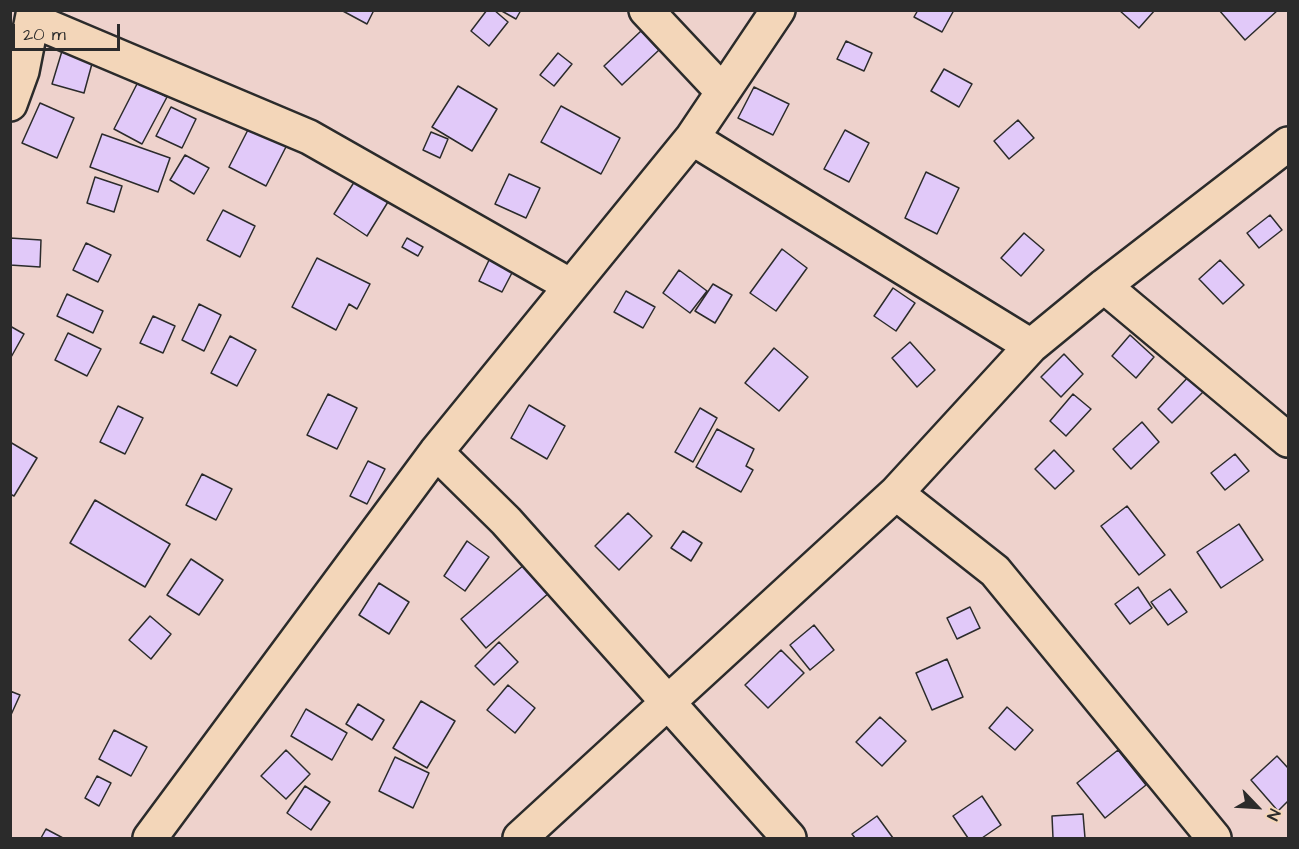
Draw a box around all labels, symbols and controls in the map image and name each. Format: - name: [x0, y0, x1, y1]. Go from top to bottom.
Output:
- scale bar: [15, 12, 123, 50]
- text: 20 m: [23, 22, 66, 47]
- north arrow: [1227, 777, 1287, 837]
- text: N: [1261, 805, 1285, 824]

